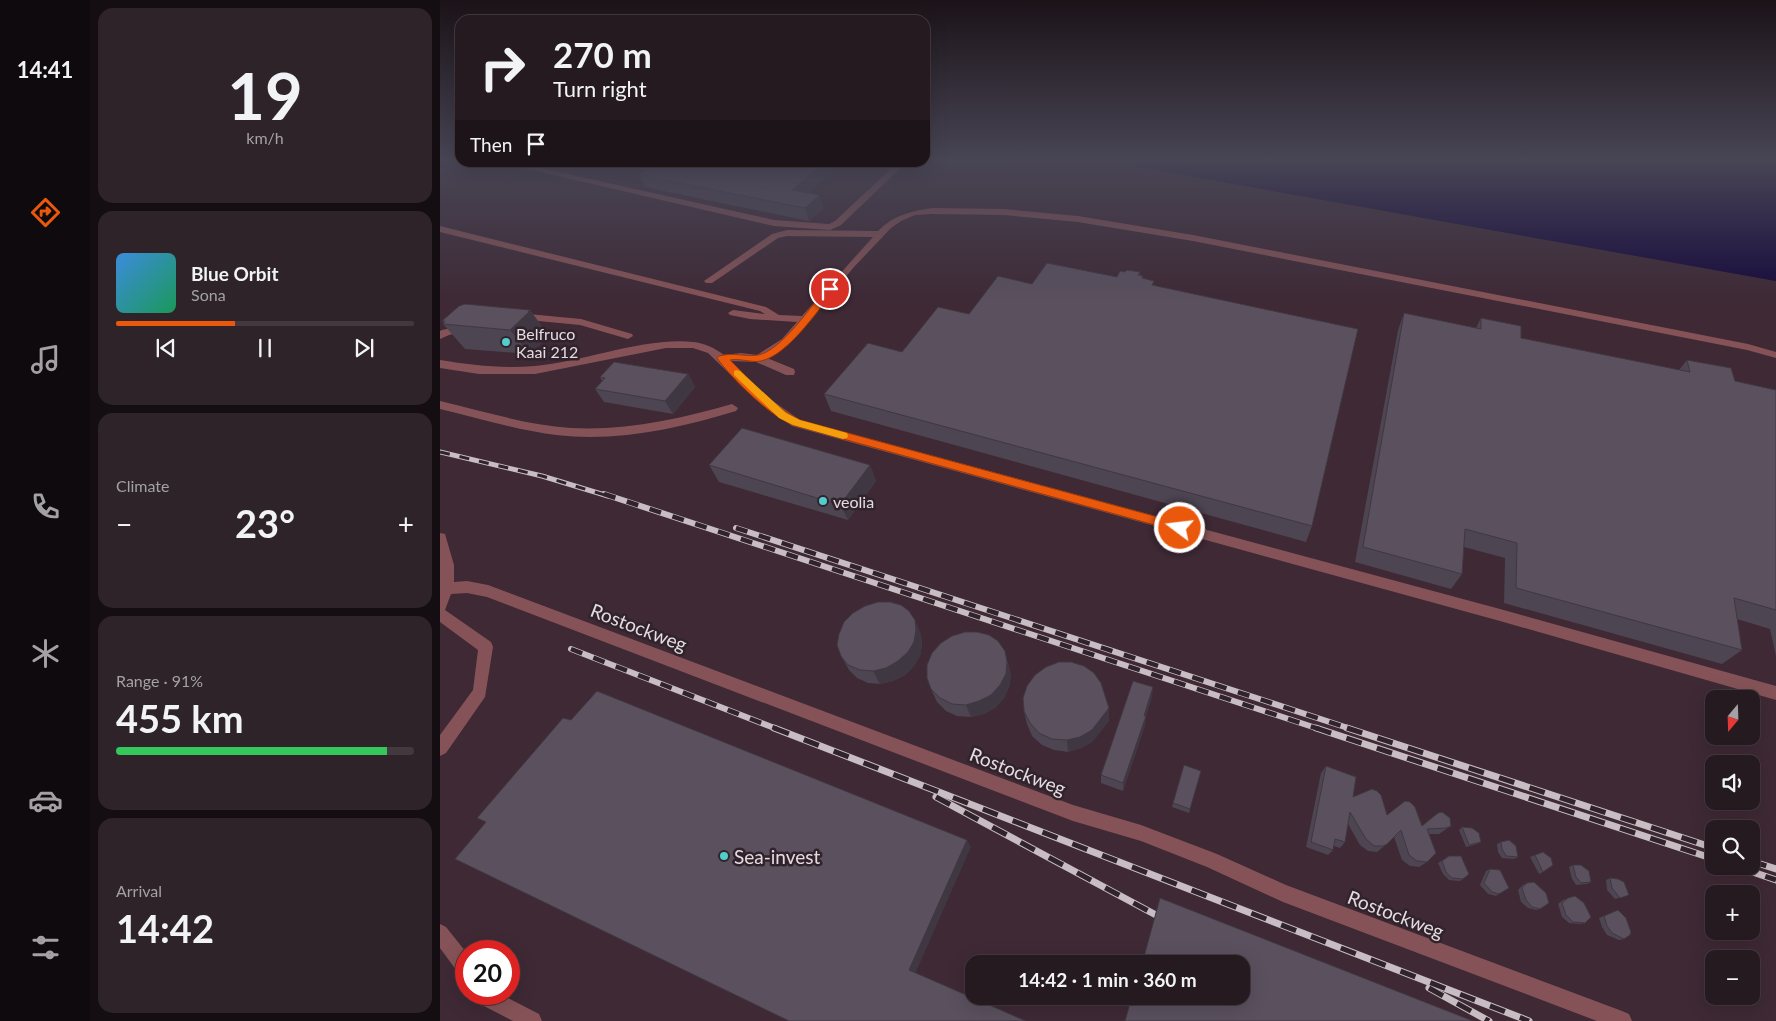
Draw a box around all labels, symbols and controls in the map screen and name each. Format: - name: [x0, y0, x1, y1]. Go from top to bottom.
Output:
- text: 270 m: [553, 33, 652, 75]
- icon: right: [470, 35, 535, 100]
- text: 14:41: [17, 56, 73, 83]
- text: 19: [227, 56, 303, 134]
- text: Turn right: [553, 75, 647, 102]
- text: km/h: [246, 128, 284, 147]
- icon: arrive: [522, 130, 550, 158]
- text: Then: [470, 133, 512, 156]
- icon: directions: [28, 195, 63, 230]
- text: Blue Orbit: [191, 262, 279, 285]
- pin: [809, 268, 851, 310]
- icon: arrive: [816, 275, 844, 303]
- text: Sona: [191, 285, 226, 304]
- place label: Belfruco Kaai 212: [516, 324, 578, 361]
- icon: previous: [152, 334, 180, 362]
- icon: pause: [251, 334, 279, 362]
- icon: next: [350, 334, 378, 362]
- marker: Belfruco Kaai 212: [500, 336, 512, 348]
- icon: music: [28, 342, 63, 377]
- text: Climate: [116, 476, 169, 495]
- icon: phone: [28, 489, 63, 524]
- place label: veolia: [833, 492, 874, 511]
- marker: veolia: [817, 495, 829, 507]
- text: 23°: [235, 500, 295, 546]
- position arrow: [1153, 501, 1205, 553]
- text: −: [116, 507, 132, 541]
- text: +: [398, 507, 414, 541]
- street label: Rostockweg: [588, 598, 690, 656]
- icon: climate: [28, 636, 63, 671]
- text: Range · 91%: [116, 671, 203, 690]
- north arrow: [1705, 690, 1760, 745]
- map controls: [1705, 690, 1760, 1005]
- text: 455 km: [116, 695, 244, 741]
- street label: Rostockweg: [967, 742, 1069, 800]
- button: sound: [1705, 755, 1760, 810]
- icon: car: [28, 783, 63, 818]
- button: search: [1705, 820, 1760, 875]
- place label: Sea-invest: [734, 845, 821, 868]
- marker: Sea-invest: [718, 850, 730, 862]
- text: Arrival: [116, 881, 162, 900]
- street label: Rostockweg: [1345, 885, 1447, 943]
- button: +: [1705, 885, 1760, 940]
- text: 14:42: [116, 905, 214, 951]
- icon: filters: [28, 930, 63, 965]
- speed limit sign: 20: [455, 940, 520, 1005]
- button: −: [1705, 950, 1760, 1005]
- text: 14:42 · 1 min · 360 m: [1018, 968, 1197, 991]

